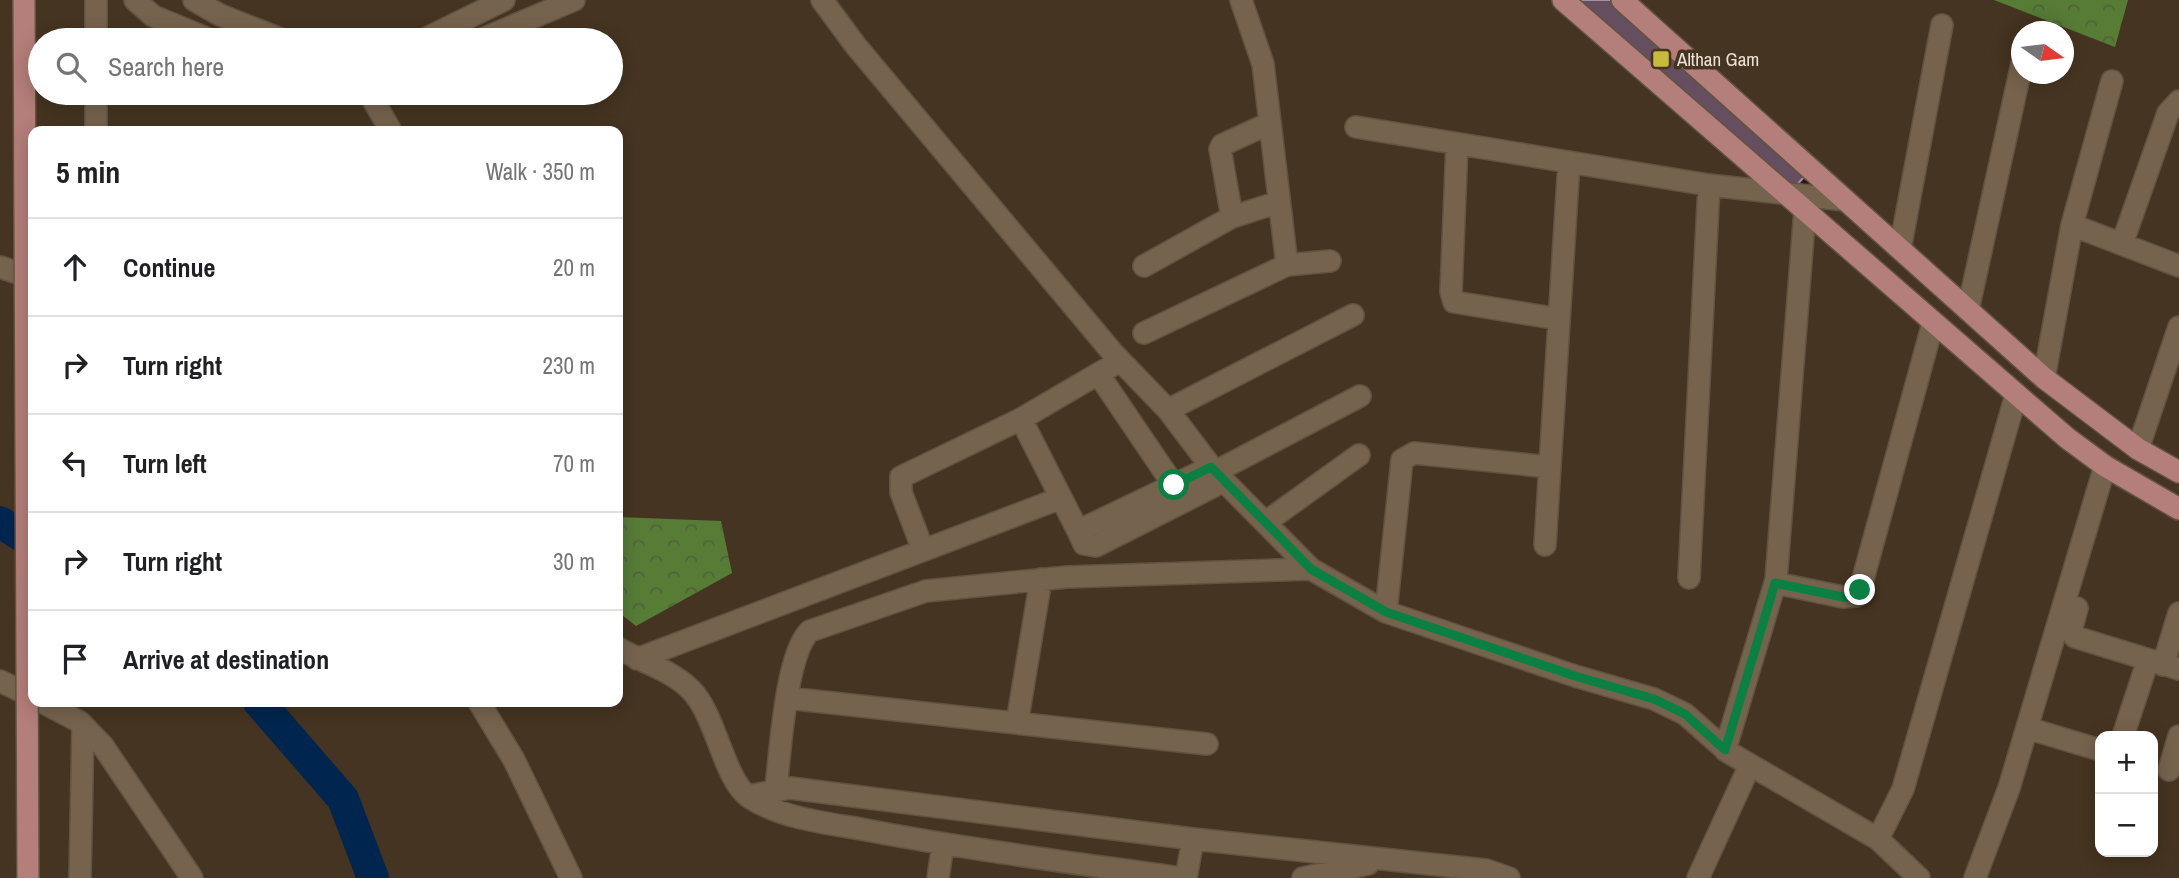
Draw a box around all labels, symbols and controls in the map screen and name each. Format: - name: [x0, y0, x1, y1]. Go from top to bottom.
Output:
- north arrow: [2011, 21, 2074, 84]
- search box: [28, 28, 623, 105]
- place label: Althan Gam: [1676, 46, 1759, 72]
- icon: search: [52, 48, 90, 86]
- text: Search here: [108, 49, 224, 84]
- marker: Althan Gam: [1651, 49, 1671, 69]
- text: 5 min: [56, 152, 120, 192]
- text: Walk · 350 m: [486, 156, 595, 187]
- icon: ahead: [56, 248, 94, 286]
- text: Continue: [123, 250, 215, 285]
- text: 20 m: [553, 252, 595, 283]
- icon: right: [56, 346, 94, 384]
- text: Turn right: [123, 348, 222, 383]
- text: 230 m: [543, 350, 595, 381]
- icon: left: [56, 444, 94, 482]
- text: Turn left: [123, 446, 207, 481]
- text: 70 m: [553, 448, 595, 479]
- route start: [1158, 469, 1189, 500]
- icon: right: [56, 542, 94, 580]
- text: Turn right: [123, 544, 222, 579]
- text: 30 m: [553, 546, 595, 577]
- route end: [1844, 574, 1875, 605]
- icon: arrive: [56, 640, 94, 678]
- text: Arrive at destination: [123, 642, 329, 677]
- map controls: [2095, 731, 2158, 857]
- button: +: [2095, 731, 2158, 794]
- button: −: [2095, 794, 2158, 857]

